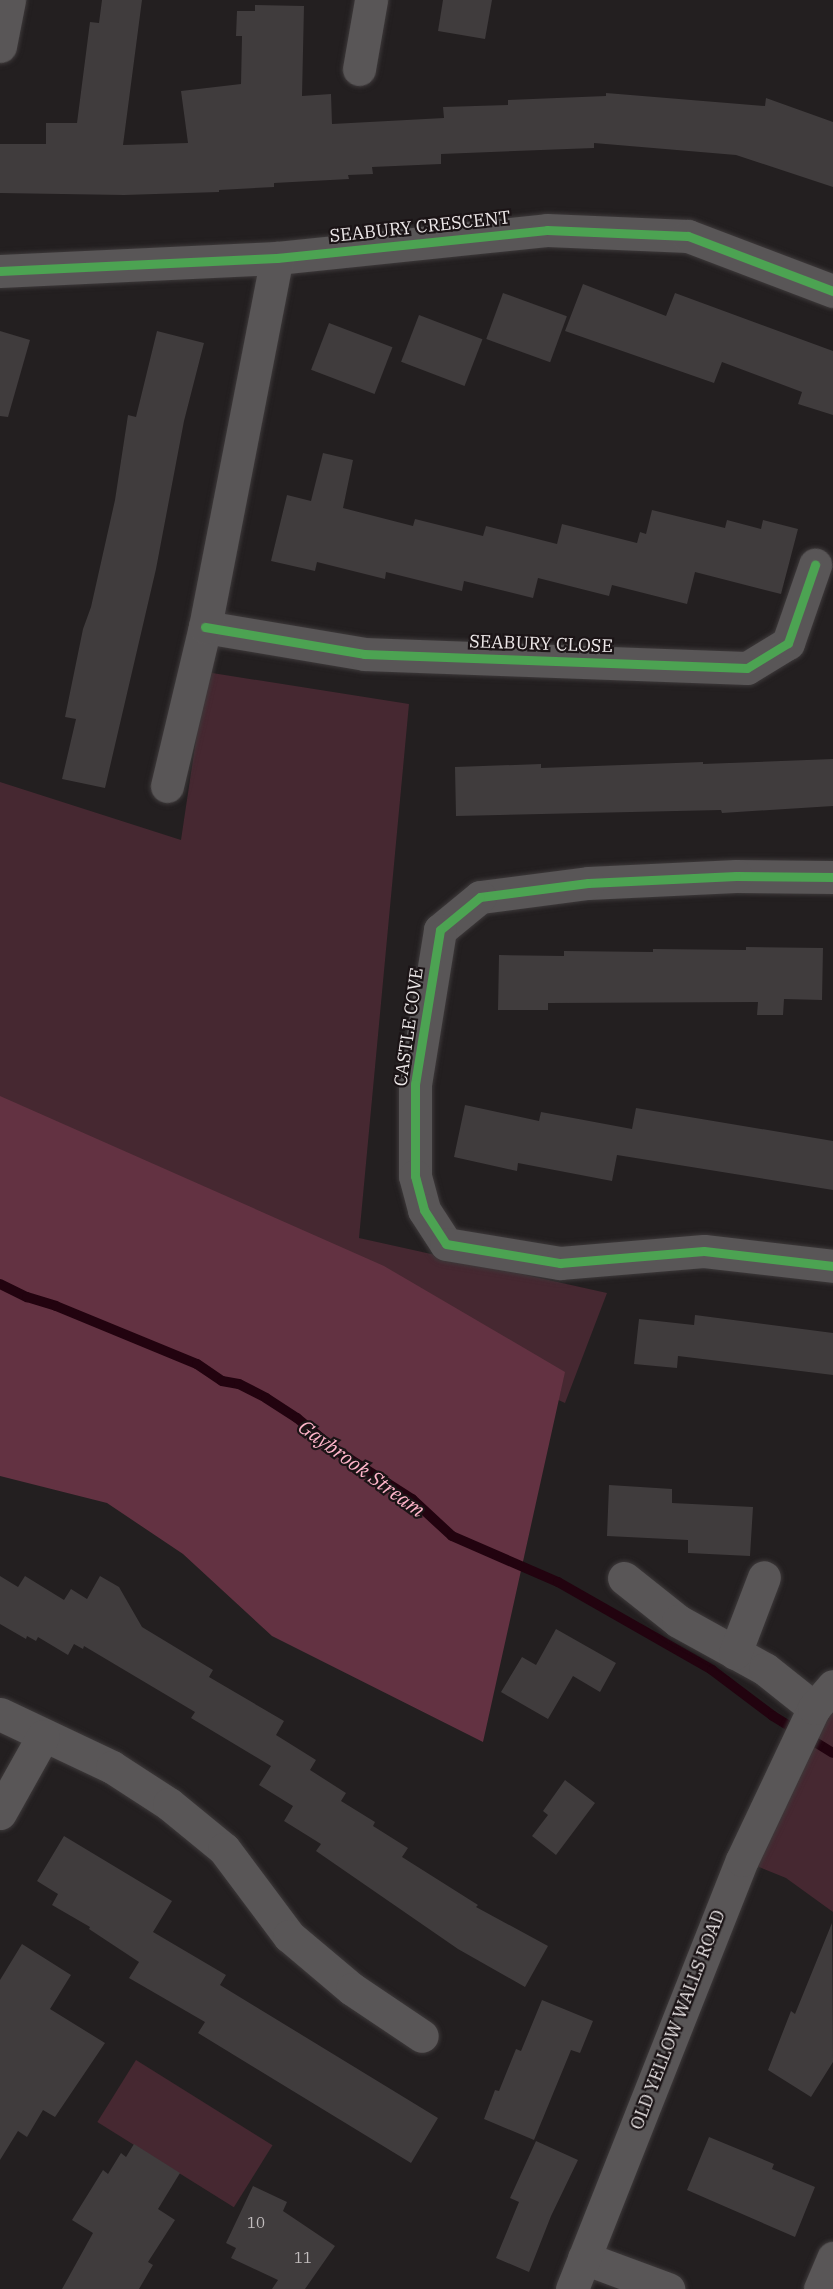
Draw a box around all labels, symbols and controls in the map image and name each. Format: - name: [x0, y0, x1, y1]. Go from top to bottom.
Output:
- street label: SEABURY CRESCENT: [329, 207, 511, 247]
- street label: SEABURY CLOSE: [469, 631, 613, 657]
- street label: CASTLE COVE: [390, 966, 428, 1088]
- water label: Gaybrook Stream: [294, 1414, 430, 1522]
- street label: OLD YELLOW WALLS ROAD: [626, 1907, 730, 2133]
- house number: 10: [247, 2214, 265, 2232]
- house number: 11: [294, 2249, 312, 2267]

